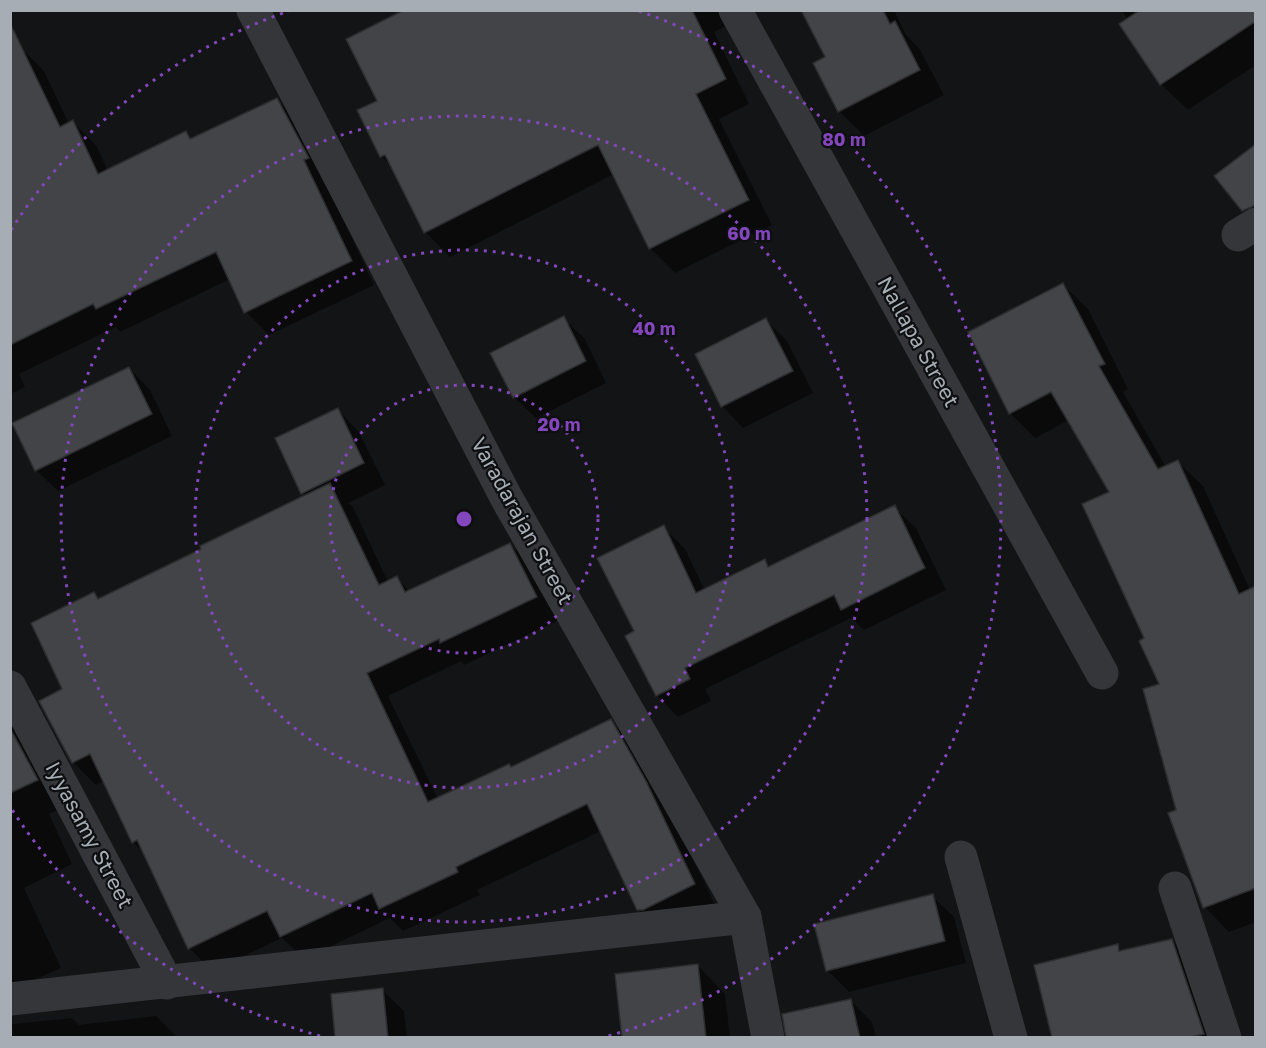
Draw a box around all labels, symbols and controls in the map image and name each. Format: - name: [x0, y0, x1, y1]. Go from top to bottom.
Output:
- text: 80 m: [822, 128, 866, 150]
- text: 60 m: [727, 222, 771, 244]
- street label: Nallapa Street: [872, 272, 965, 411]
- text: 40 m: [632, 317, 676, 339]
- text: 20 m: [538, 413, 580, 435]
- street label: Varadarajan Street: [466, 432, 580, 609]
- centre of rings: [454, 509, 474, 529]
- street label: Iyyasamy Street: [40, 757, 139, 912]

